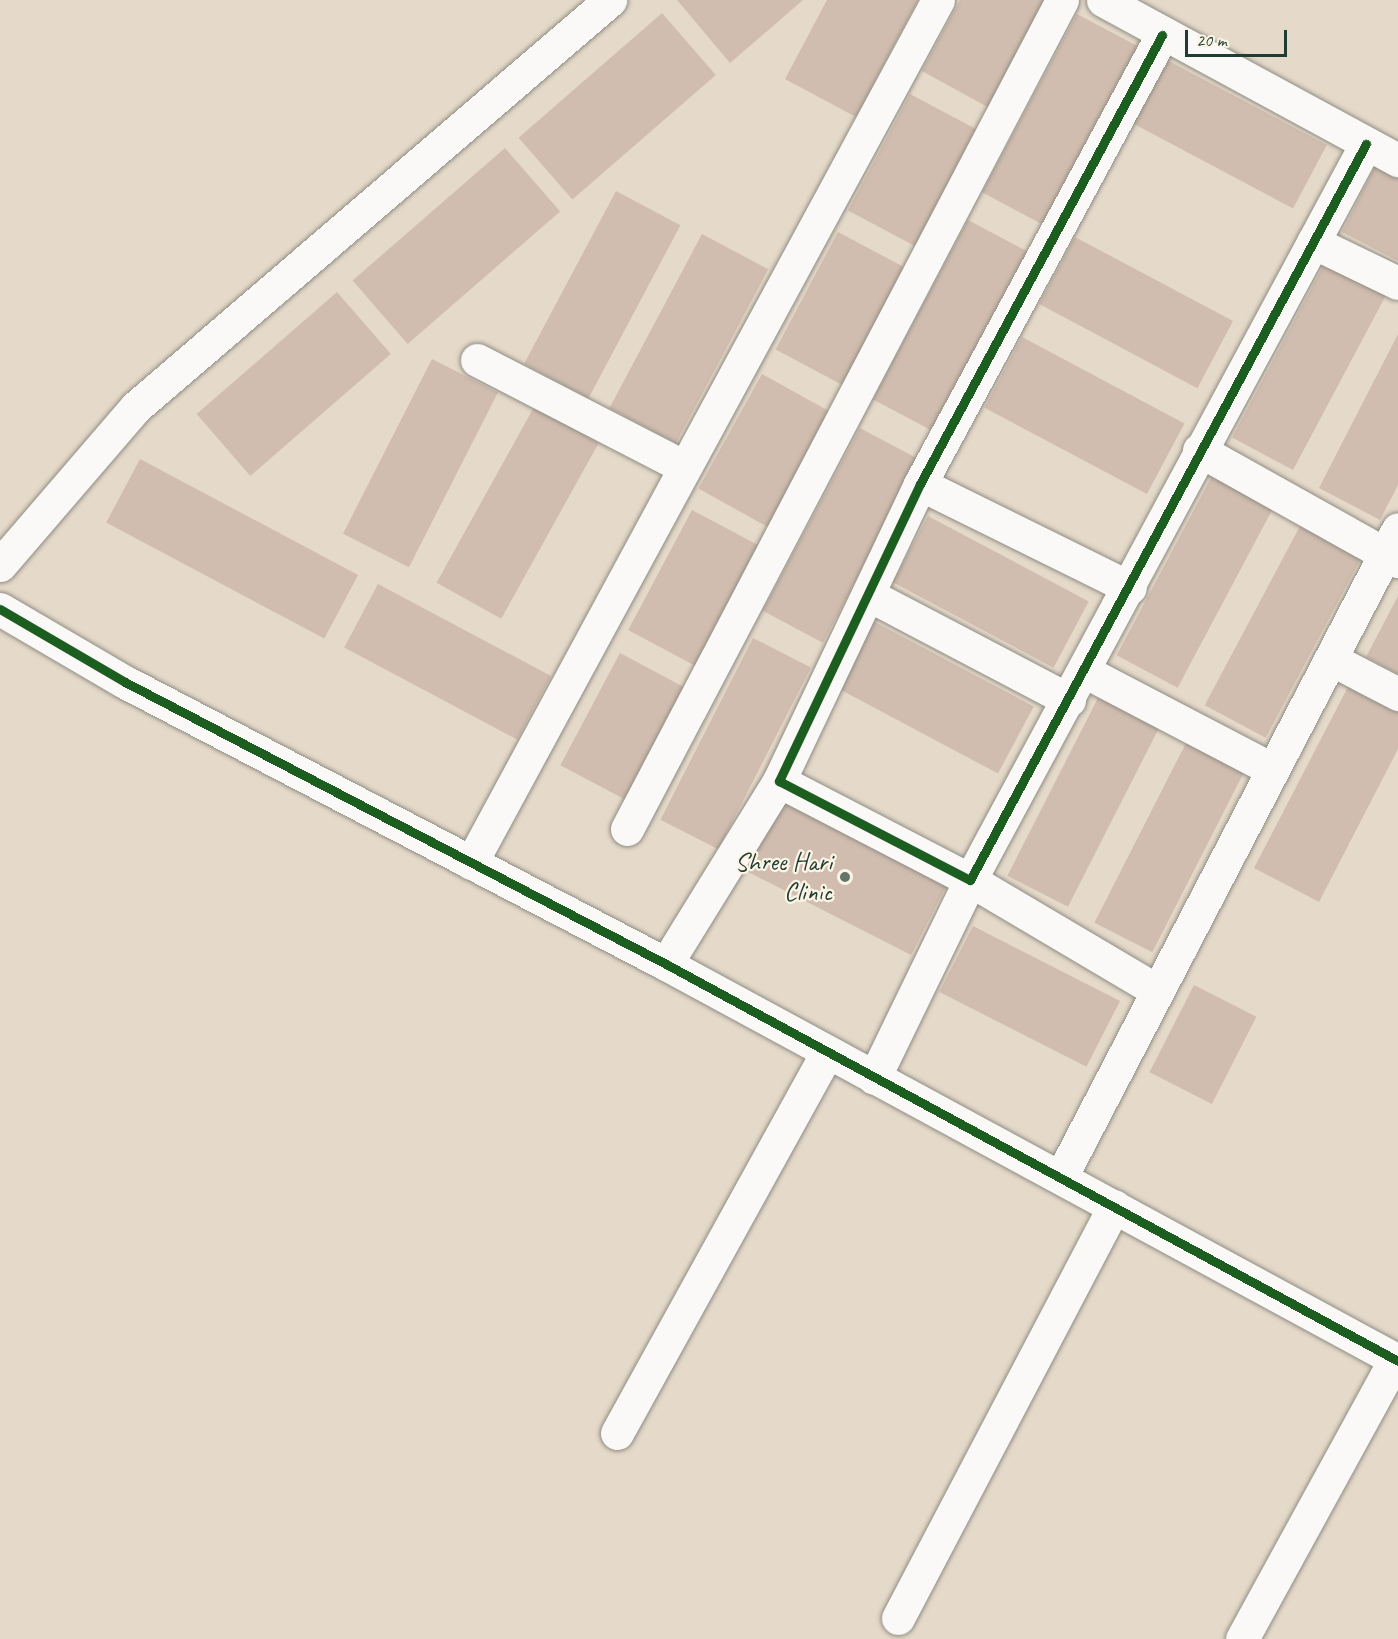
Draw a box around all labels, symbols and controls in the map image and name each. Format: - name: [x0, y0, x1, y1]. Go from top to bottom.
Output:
- scale bar: [1188, 18, 1290, 56]
- text: 20 m: [1196, 29, 1227, 51]
- place label: Shree Hari Clinic: [734, 846, 832, 908]
- marker: Shree Hari Clinic: [836, 868, 854, 886]

